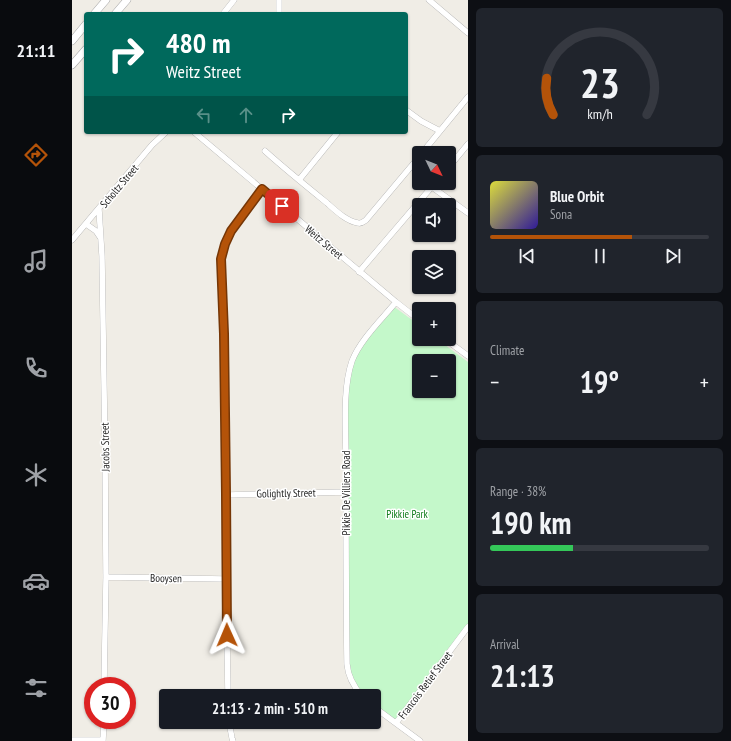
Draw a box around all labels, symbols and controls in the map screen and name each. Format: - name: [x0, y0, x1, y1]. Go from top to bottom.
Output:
- text: 480 m: [166, 24, 230, 61]
- icon: right: [100, 28, 152, 80]
- text: 21:11: [17, 39, 55, 62]
- text: 23: [580, 56, 619, 109]
- text: Weitz Street: [166, 60, 241, 83]
- icon: left: [193, 104, 215, 126]
- icon: ahead: [235, 104, 257, 126]
- icon: right: [277, 104, 299, 126]
- text: km/h: [587, 104, 612, 123]
- icon: directions: [22, 141, 50, 169]
- north arrow: [412, 146, 456, 190]
- map controls: [412, 146, 456, 398]
- street label: Scholtz Street: [97, 161, 141, 211]
- text: Blue Orbit: [550, 187, 604, 206]
- pin: [265, 189, 299, 223]
- icon: arrive: [271, 195, 293, 217]
- button: sound: [412, 198, 456, 242]
- text: Sona: [550, 206, 572, 223]
- street label: Weitz Street: [302, 222, 346, 262]
- icon: previous: [516, 245, 538, 267]
- icon: pause: [589, 245, 611, 267]
- icon: next: [662, 245, 684, 267]
- icon: music: [22, 247, 50, 275]
- button: layers: [412, 250, 456, 294]
- button: +: [412, 302, 456, 346]
- text: Climate: [490, 342, 524, 359]
- icon: phone: [22, 354, 50, 382]
- button: −: [412, 354, 456, 398]
- text: 19°: [580, 362, 619, 401]
- text: −: [490, 368, 499, 396]
- text: +: [700, 368, 709, 396]
- street label: Jacobs Street: [98, 422, 112, 473]
- street label: Pikkie De Villiers Road: [339, 450, 353, 535]
- icon: climate: [22, 461, 50, 489]
- text: Range · 38%: [490, 483, 546, 500]
- street label: Golightly Street: [256, 485, 316, 501]
- text: 190 km: [490, 503, 571, 542]
- park label: Pikkie Park: [386, 507, 428, 521]
- icon: car: [22, 567, 50, 595]
- street label: Booysen: [150, 571, 182, 585]
- position arrow: [206, 614, 248, 656]
- text: Arrival: [490, 636, 519, 653]
- street label: Francois Retief Street: [395, 648, 455, 722]
- text: 21:13: [490, 656, 555, 695]
- icon: filters: [22, 674, 50, 702]
- speed limit sign: 30: [84, 677, 136, 729]
- text: 21:13 · 2 min · 510 m: [212, 699, 328, 718]

